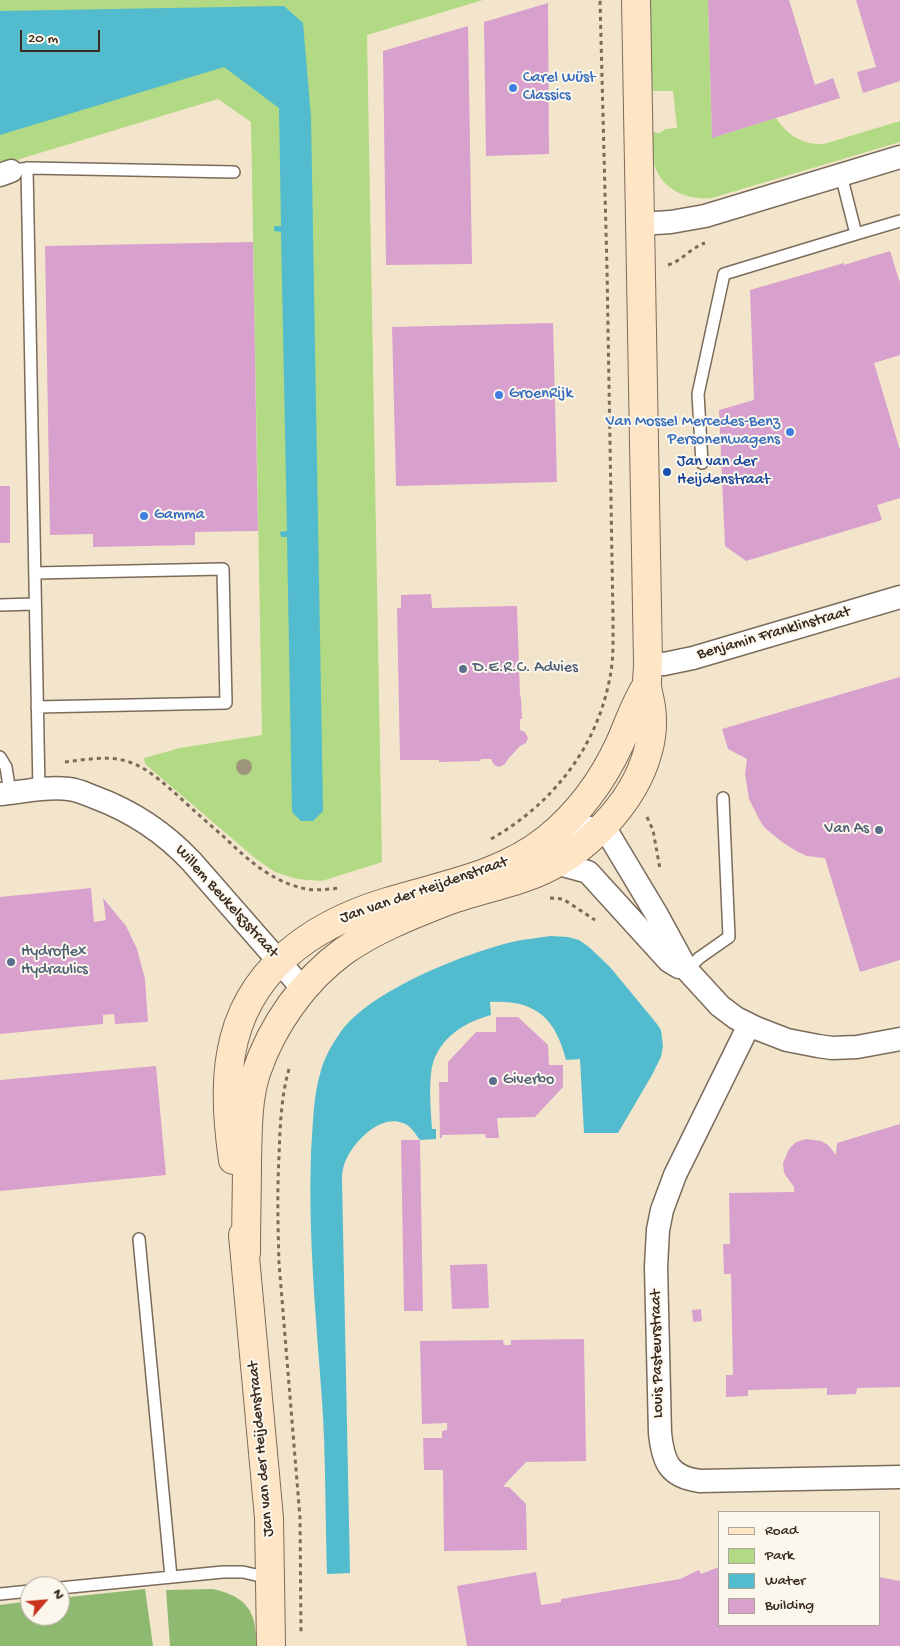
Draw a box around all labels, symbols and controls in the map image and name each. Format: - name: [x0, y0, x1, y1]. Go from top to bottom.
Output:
- scale bar: [22, 20, 102, 52]
- text: 20 m: [28, 30, 58, 48]
- place label: Carel Wüst Classics: [523, 69, 595, 107]
- marker: Carel Wüst Classics: [507, 82, 519, 94]
- place label: GroenRijk: [509, 385, 573, 405]
- marker: GroenRijk: [493, 389, 505, 401]
- place label: Van Mossel Mercedes-Benz Personenwagens: [606, 413, 780, 451]
- marker: Van Mossel Mercedes-Benz Personenwagens: [784, 426, 796, 438]
- place label: Jan van der Heijdenstraat: [677, 453, 770, 491]
- marker: Jan van der Heijdenstraat: [661, 466, 673, 478]
- place label: Gamma: [154, 506, 205, 526]
- marker: Gamma: [138, 510, 150, 522]
- street label: Benjamin Franklinstraat: [695, 603, 853, 665]
- place label: D.E.R.C. Advies: [473, 659, 578, 679]
- marker: D.E.R.C. Advies: [457, 663, 469, 675]
- place label: Van As: [824, 820, 869, 840]
- marker: Van As: [873, 824, 885, 836]
- street label: Willem Beukelszstraat: [170, 841, 282, 963]
- street label: Jan van der Heijdenstraat: [338, 853, 510, 929]
- place label: Hydroflex Hydraulics: [21, 943, 88, 981]
- marker: Hydroflex Hydraulics: [5, 956, 17, 968]
- place label: Giverbo: [503, 1071, 554, 1091]
- marker: Giverbo: [487, 1075, 499, 1087]
- street label: Louis Pasteurstraat: [647, 1289, 669, 1419]
- street label: Jan van der Heijdenstraat: [245, 1360, 279, 1538]
- legend: [718, 1511, 880, 1626]
- text: Road: [765, 1522, 798, 1540]
- text: Park: [765, 1547, 794, 1565]
- text: Water: [765, 1572, 805, 1590]
- north arrow: [20, 1576, 70, 1626]
- text: N: [48, 1586, 68, 1602]
- text: Building: [765, 1597, 814, 1615]

